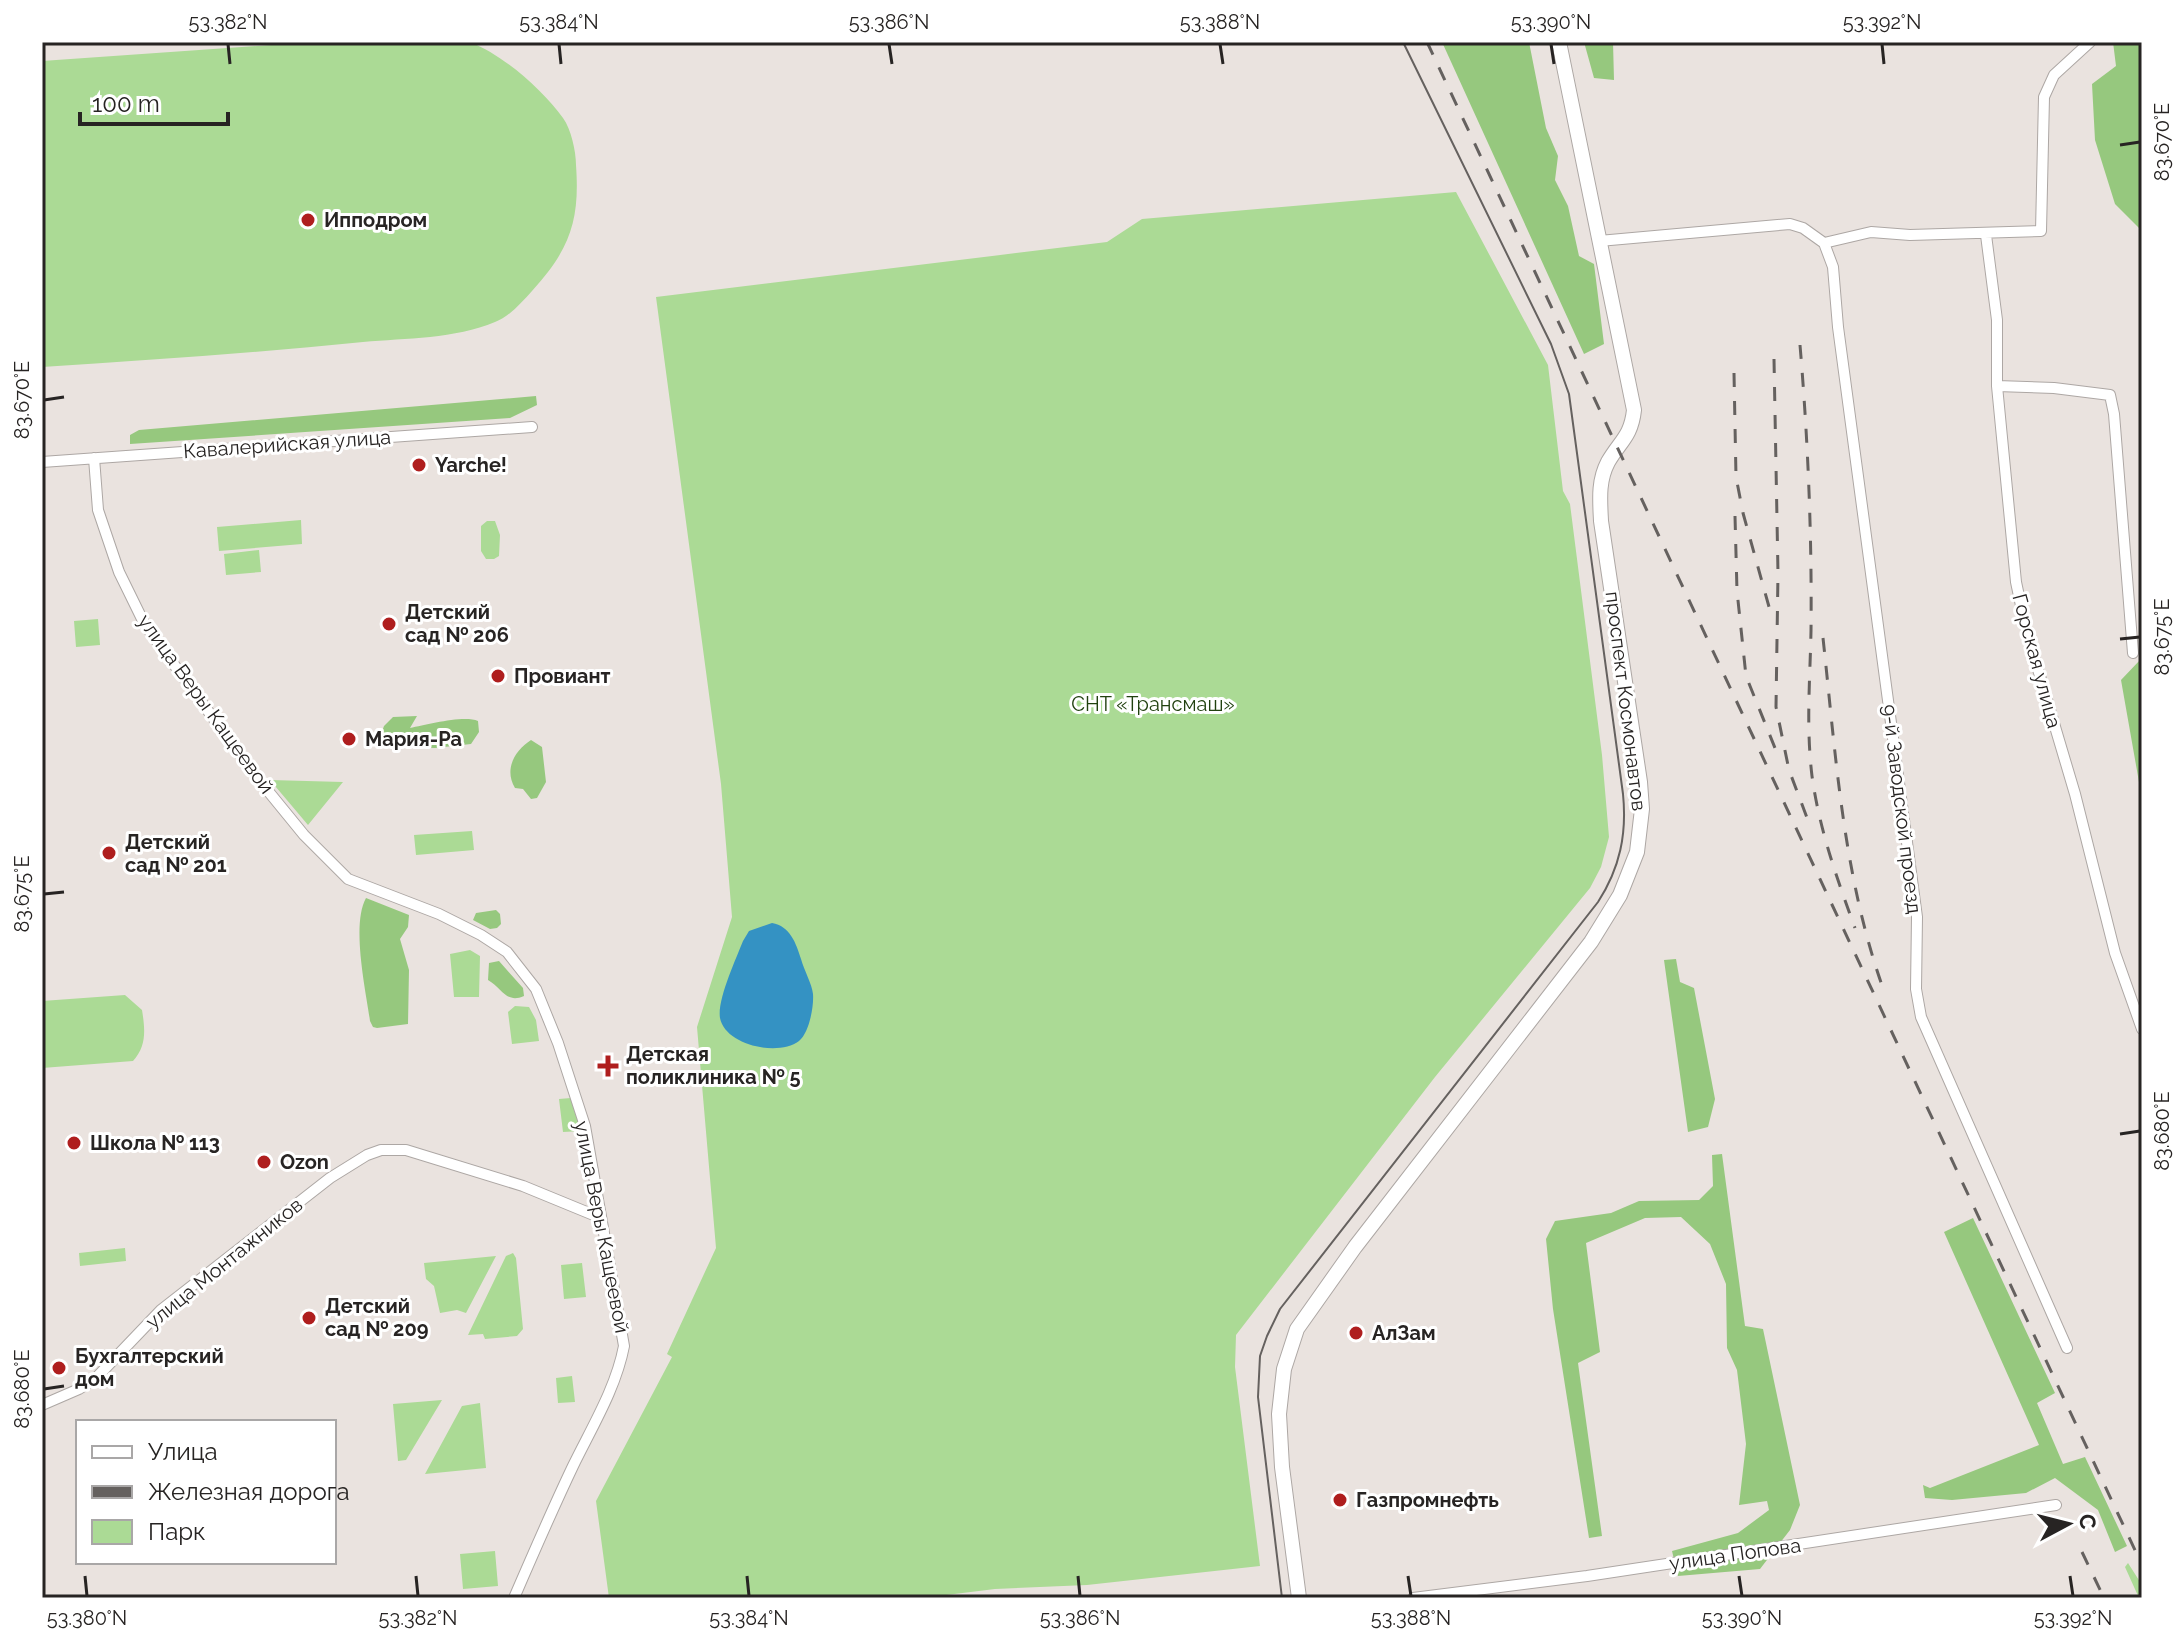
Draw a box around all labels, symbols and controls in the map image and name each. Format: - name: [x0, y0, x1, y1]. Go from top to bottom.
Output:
- text: 53.382°N: [189, 10, 267, 34]
- text: 53.384°N: [519, 10, 599, 34]
- text: 53.386°N: [849, 10, 929, 34]
- text: 53.388°N: [1180, 10, 1260, 34]
- text: 53.390°N: [1511, 10, 1591, 34]
- text: 53.392°N: [1843, 10, 1921, 34]
- scale bar: [80, 76, 228, 126]
- text: 100 m: [92, 89, 160, 118]
- text: 83.670°E: [2150, 103, 2174, 181]
- place label: Ипподром: [324, 208, 427, 232]
- marker: Ипподром: [299, 211, 317, 229]
- text: 83.670°E: [10, 361, 34, 439]
- street label: Кавалерийская улица: [182, 425, 392, 463]
- place label: Yarche!: [435, 453, 507, 477]
- marker: Yarche!: [410, 456, 428, 474]
- street label: проспект Космонавтов: [1601, 590, 1651, 812]
- street label: Горская улица: [2008, 591, 2066, 731]
- text: 83.675°E: [2150, 598, 2174, 676]
- place label: Детский сад № 206: [405, 600, 509, 647]
- street label: улица Веры Кащеевой: [133, 610, 279, 798]
- marker: Детский сад № 206: [380, 615, 398, 633]
- place label: Провиант: [514, 664, 610, 688]
- marker: Провиант: [489, 667, 507, 685]
- park label: СНТ «Трансмаш»: [1071, 692, 1235, 716]
- street label: 9-й Заводской проезд: [1877, 703, 1927, 916]
- place label: Мария-Ра: [365, 727, 462, 751]
- marker: Мария-Ра: [340, 730, 358, 748]
- place label: Детский сад № 201: [125, 830, 227, 877]
- marker: Детский сад № 201: [100, 844, 118, 862]
- text: 83.675°E: [10, 855, 34, 933]
- place label: Детская поликлиника № 5: [626, 1042, 801, 1089]
- marker: Детская поликлиника № 5: [597, 1055, 619, 1077]
- text: 83.680°E: [2150, 1091, 2174, 1171]
- street label: улица Веры Кащеевой: [570, 1119, 634, 1335]
- place label: Школа № 113: [90, 1131, 220, 1155]
- marker: Школа № 113: [65, 1134, 83, 1152]
- place label: Ozon: [280, 1150, 329, 1174]
- marker: Ozon: [255, 1153, 273, 1171]
- street label: улица Монтажников: [141, 1192, 307, 1334]
- place label: Детский сад № 209: [325, 1294, 429, 1341]
- marker: Детский сад № 209: [300, 1309, 318, 1327]
- place label: АлЗам: [1372, 1321, 1436, 1345]
- marker: АлЗам: [1347, 1324, 1365, 1342]
- place label: Бухгалтерский дом: [75, 1344, 224, 1391]
- text: 83.680°E: [10, 1349, 34, 1429]
- marker: Бухгалтерский дом: [50, 1359, 68, 1377]
- legend: [76, 1420, 336, 1564]
- text: Улица: [148, 1437, 218, 1466]
- text: Железная дорога: [148, 1477, 349, 1506]
- north arrow: [2028, 1484, 2108, 1564]
- place label: Газпромнефть: [1356, 1488, 1499, 1512]
- marker: Газпромнефть: [1331, 1491, 1349, 1509]
- text: С: [2074, 1512, 2102, 1531]
- text: Парк: [148, 1517, 206, 1546]
- street label: улица Попова: [1668, 1533, 1802, 1575]
- text: 53.380°N: [47, 1606, 127, 1630]
- text: 53.382°N: [379, 1606, 457, 1630]
- text: 53.384°N: [709, 1606, 789, 1630]
- text: 53.386°N: [1040, 1606, 1120, 1630]
- text: 53.388°N: [1371, 1606, 1451, 1630]
- text: 53.390°N: [1702, 1606, 1782, 1630]
- text: 53.392°N: [2034, 1606, 2112, 1630]

